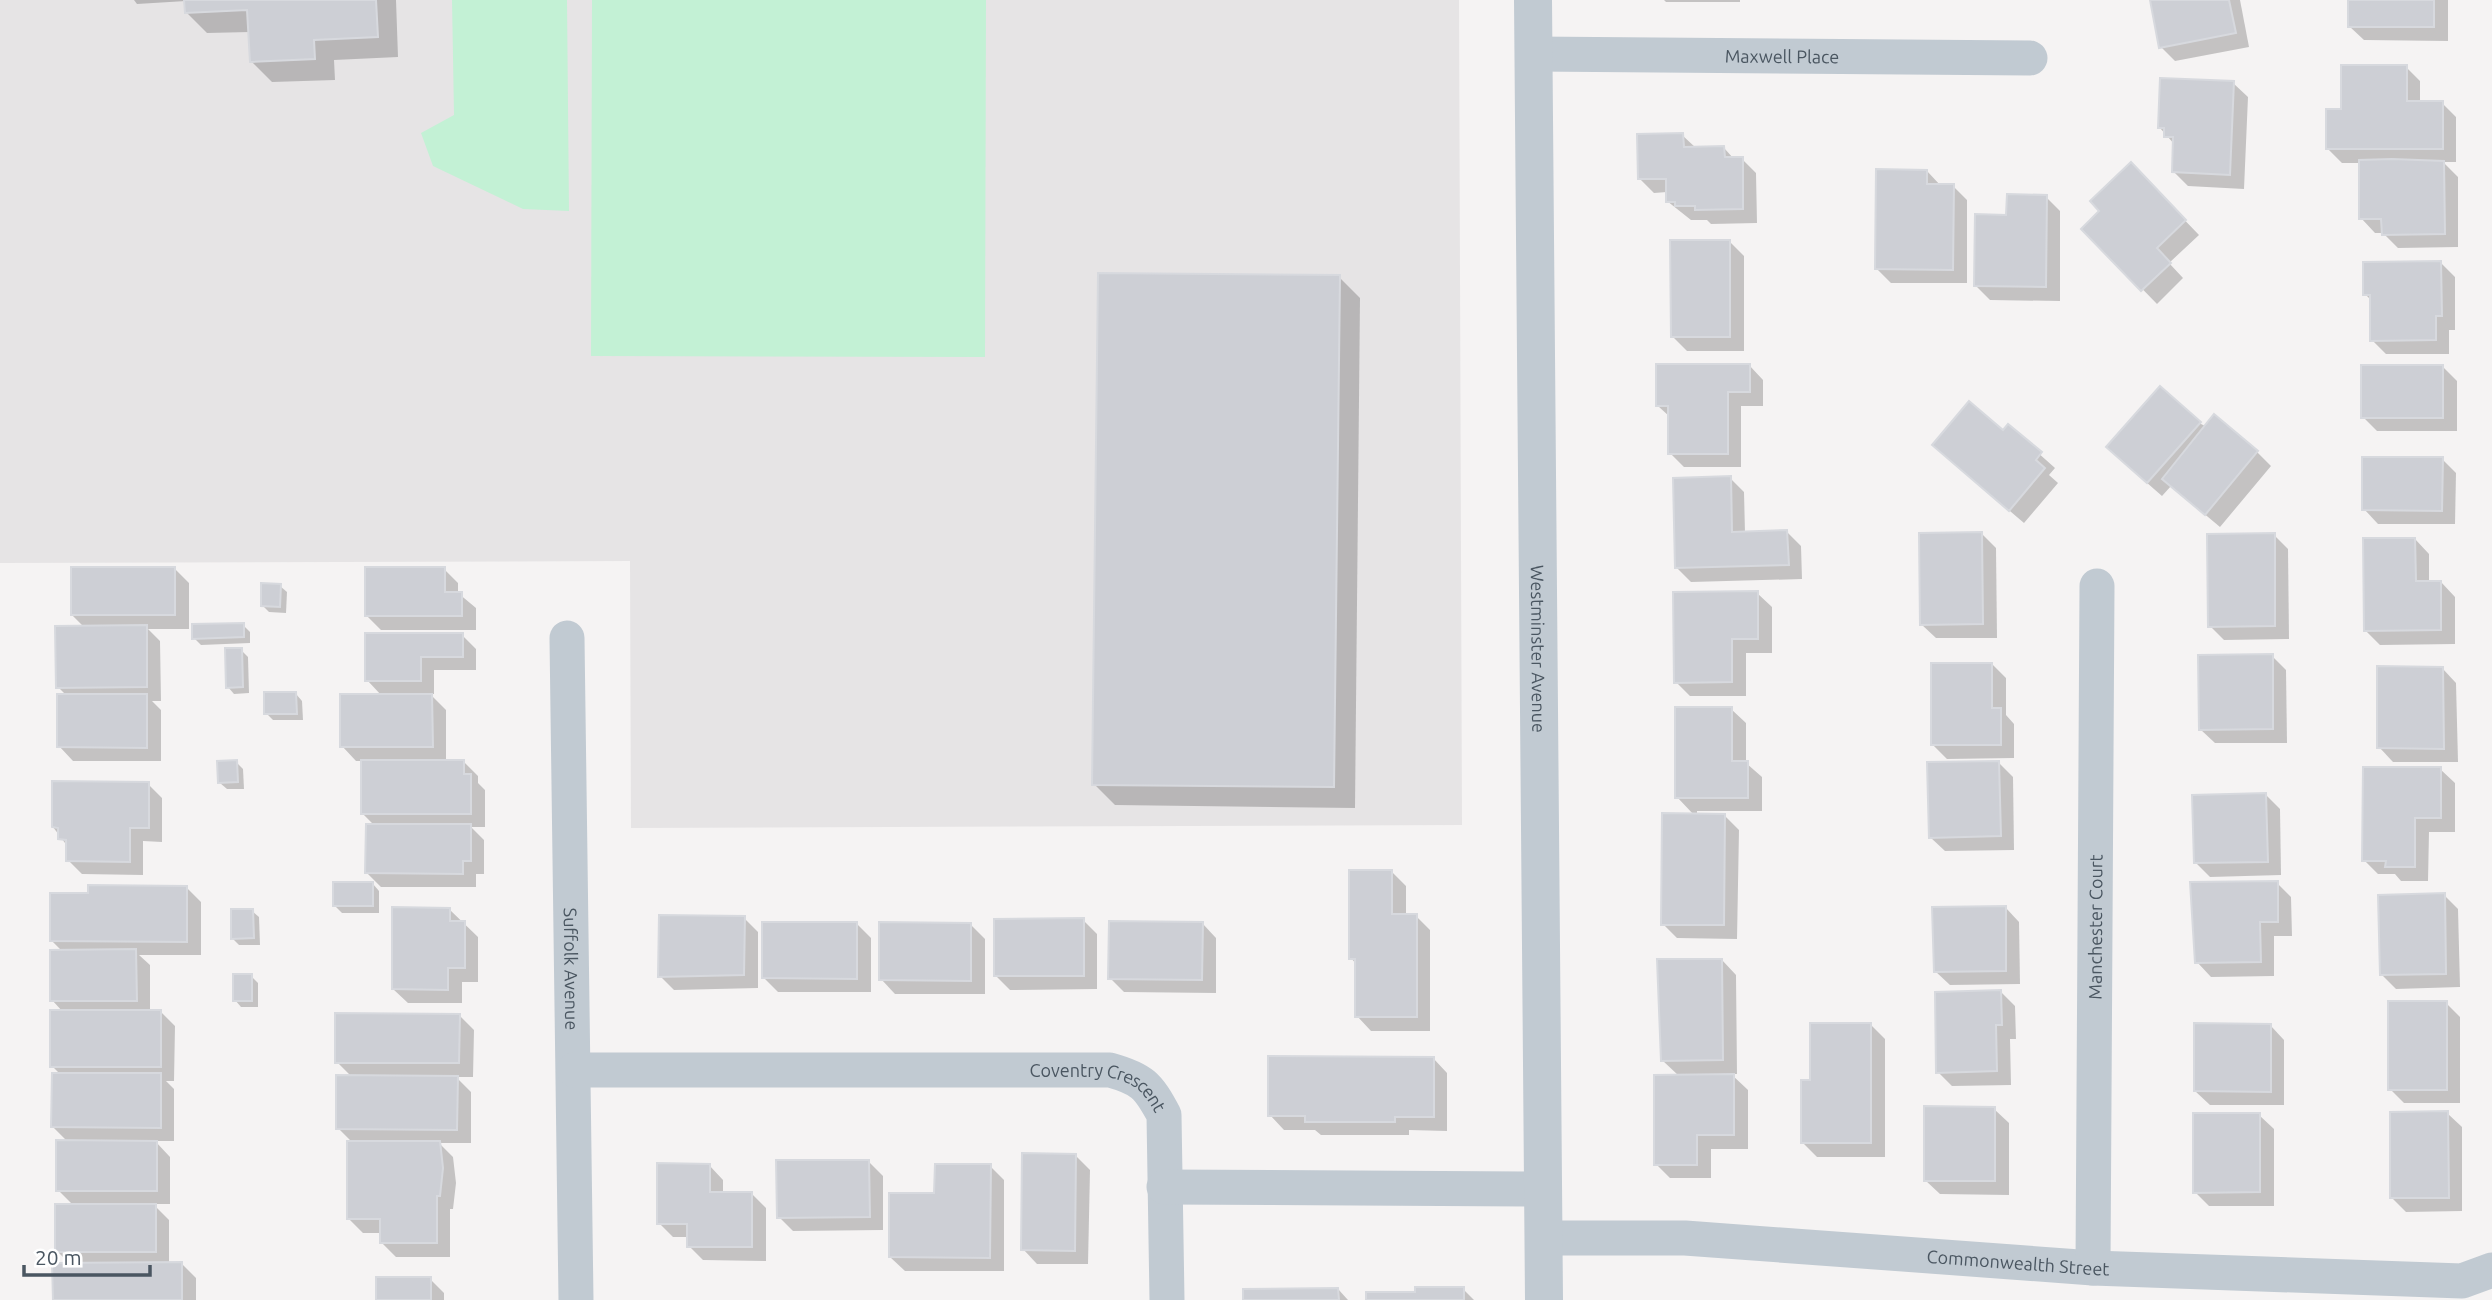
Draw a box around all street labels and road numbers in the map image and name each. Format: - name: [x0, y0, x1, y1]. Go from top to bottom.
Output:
- street label: Maxwell Place: [1725, 46, 1839, 66]
- street label: Westminster Avenue: [1528, 565, 1549, 733]
- street label: Manchester Court: [2085, 854, 2105, 1000]
- street label: Suffolk Avenue: [561, 908, 582, 1030]
- street label: Coventry Crescent: [1030, 1060, 1170, 1115]
- street label: Commonwealth Street: [1926, 1246, 2110, 1279]

